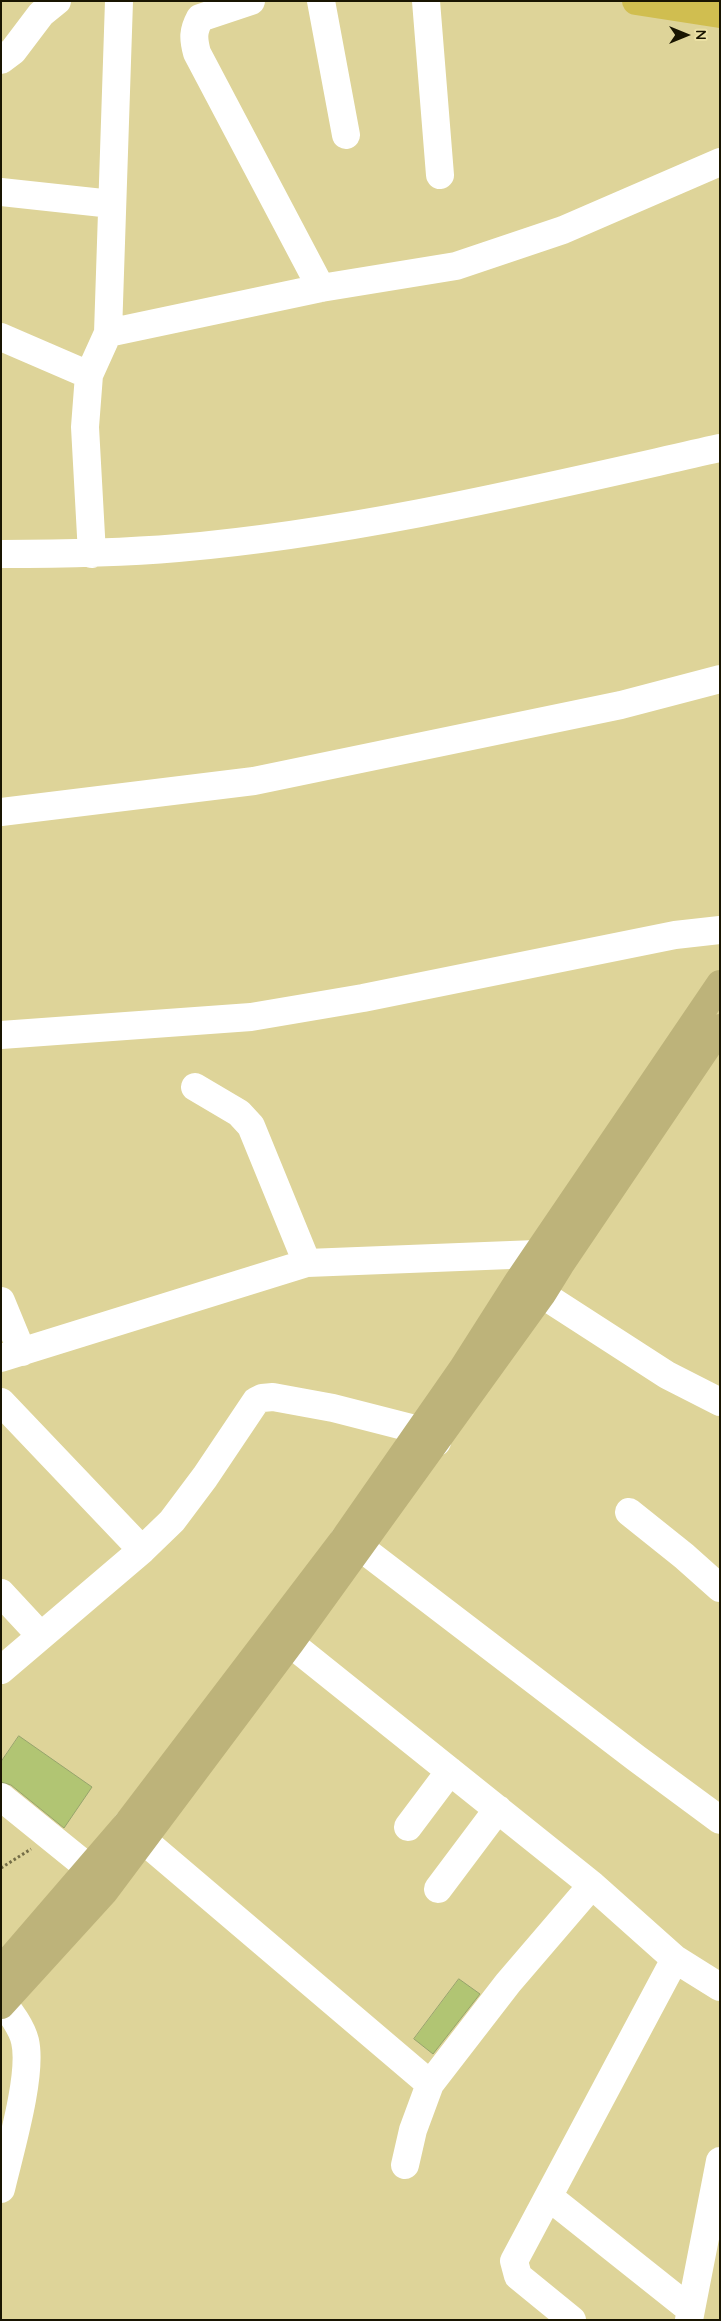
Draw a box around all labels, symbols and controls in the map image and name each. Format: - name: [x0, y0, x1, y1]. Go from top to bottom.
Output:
- north arrow: [661, 10, 711, 60]
- text: N: [692, 30, 710, 40]

